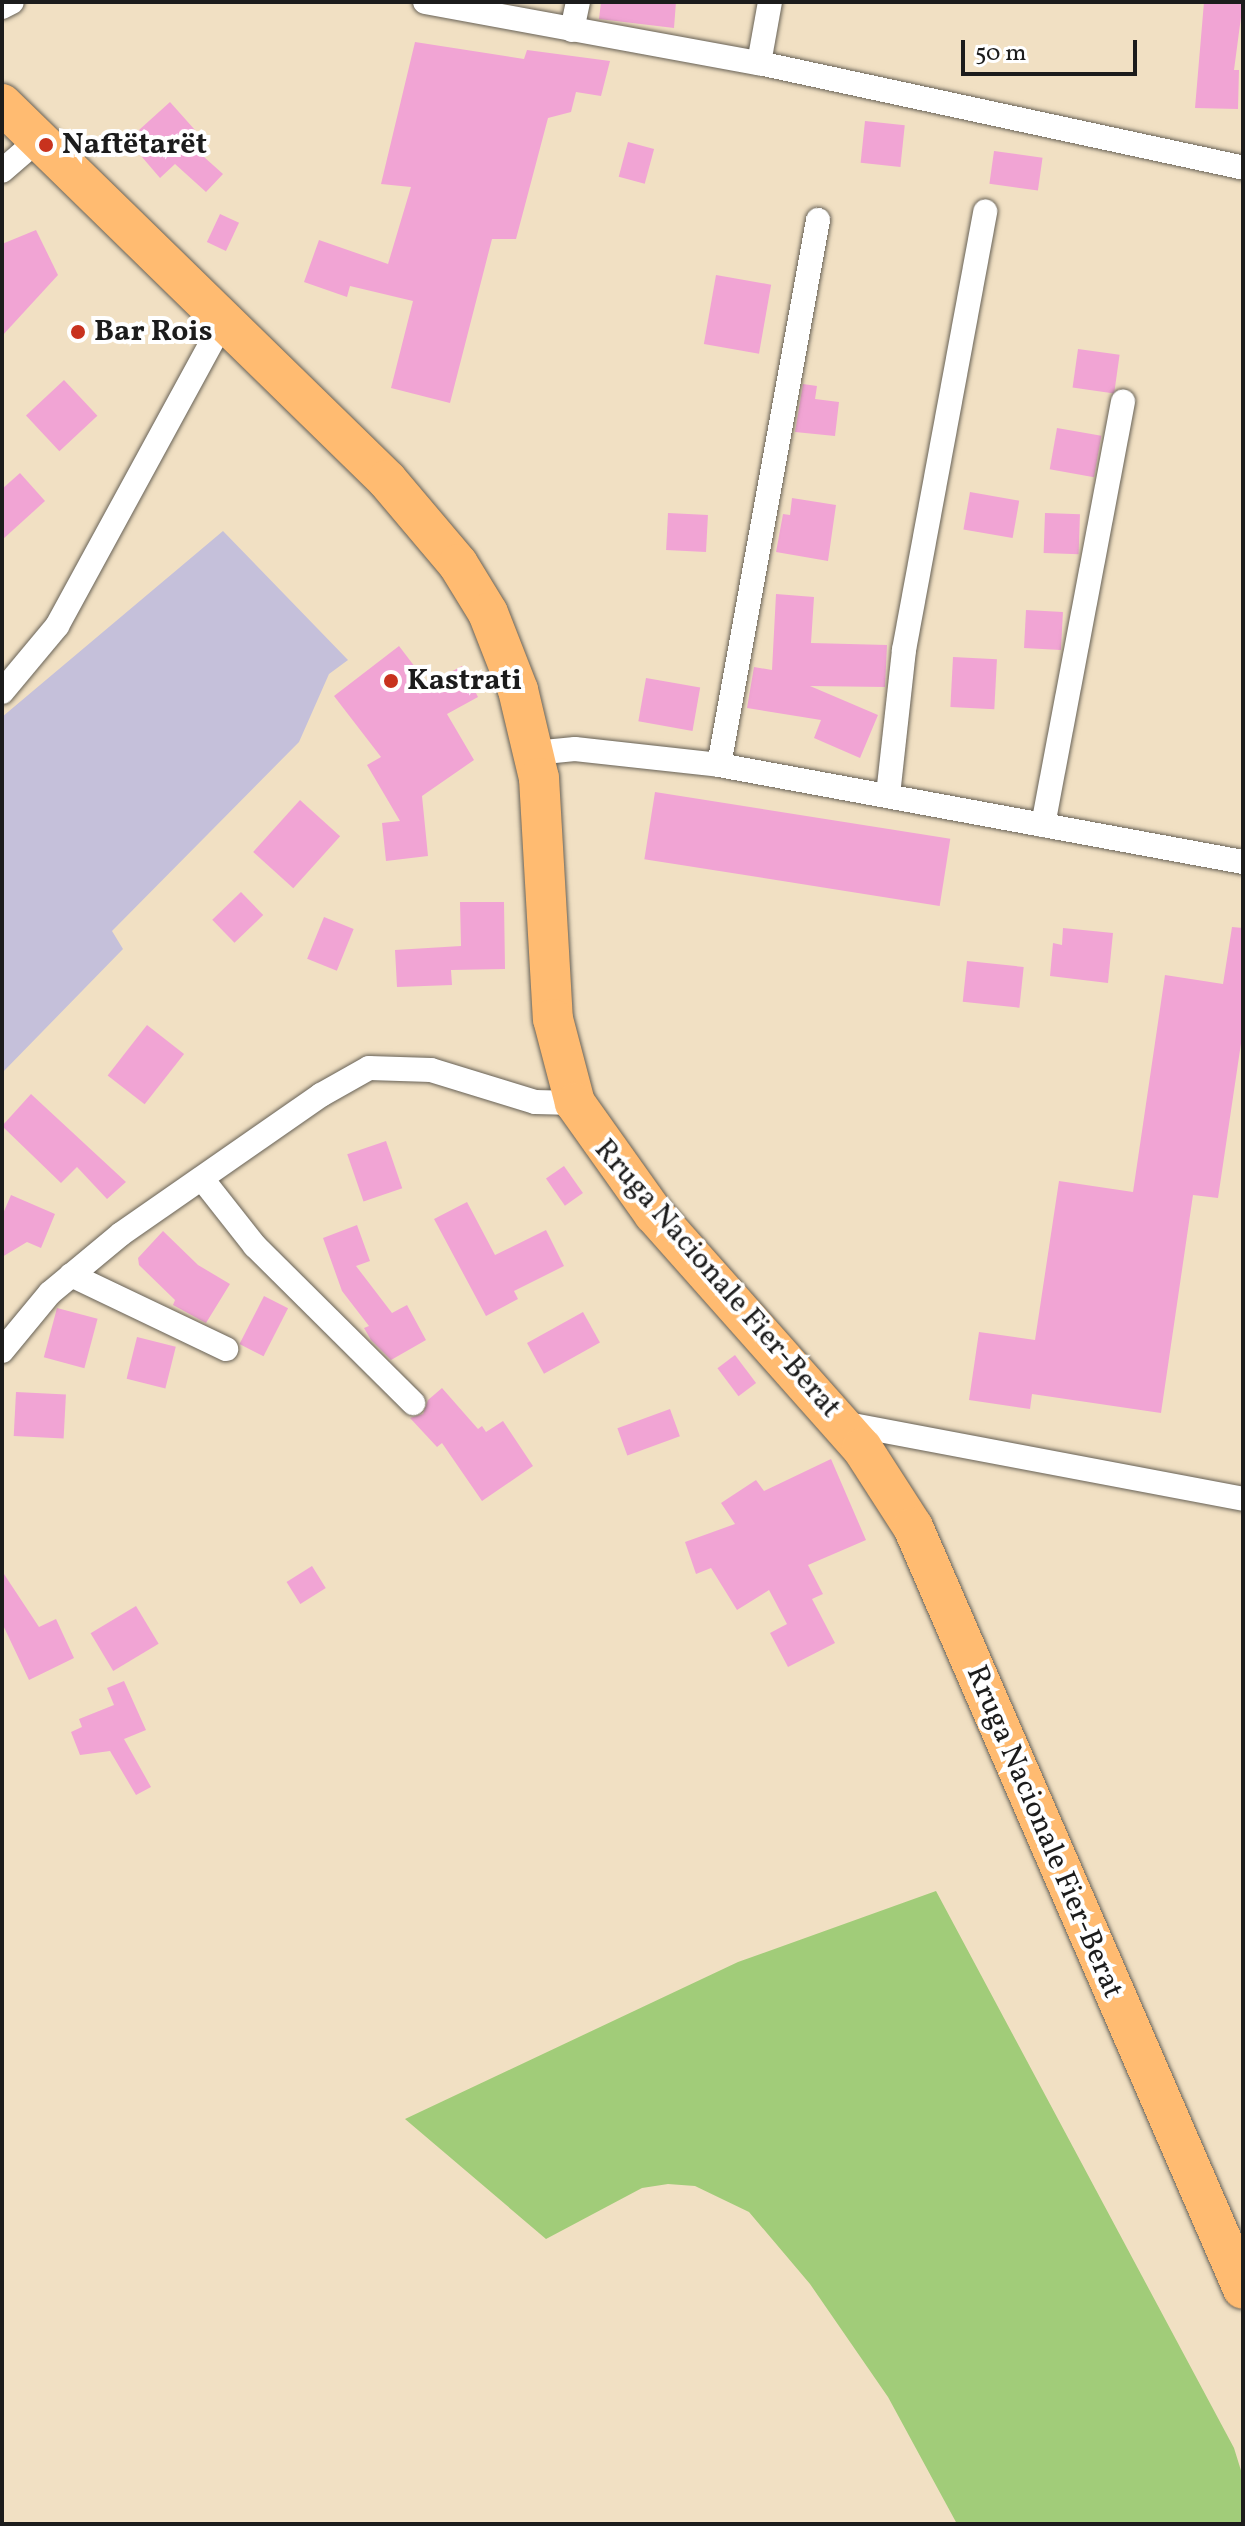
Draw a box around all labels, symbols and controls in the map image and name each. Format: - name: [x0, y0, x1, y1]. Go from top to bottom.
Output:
- scale bar: [965, 24, 1141, 74]
- text: 50 m: [975, 37, 1027, 71]
- place label: Naftëtarët: [62, 127, 207, 163]
- marker: Naftëtarët: [37, 136, 55, 154]
- place label: Bar Rois: [94, 314, 213, 350]
- marker: Bar Rois: [69, 323, 87, 341]
- place label: Kastrati: [407, 663, 522, 699]
- marker: Kastrati: [382, 672, 400, 690]
- street label: Rruga Nacionale Fier-Berat: [586, 1132, 848, 1426]
- street label: Rruga Nacionale Fier-Berat: [958, 1660, 1130, 2004]

